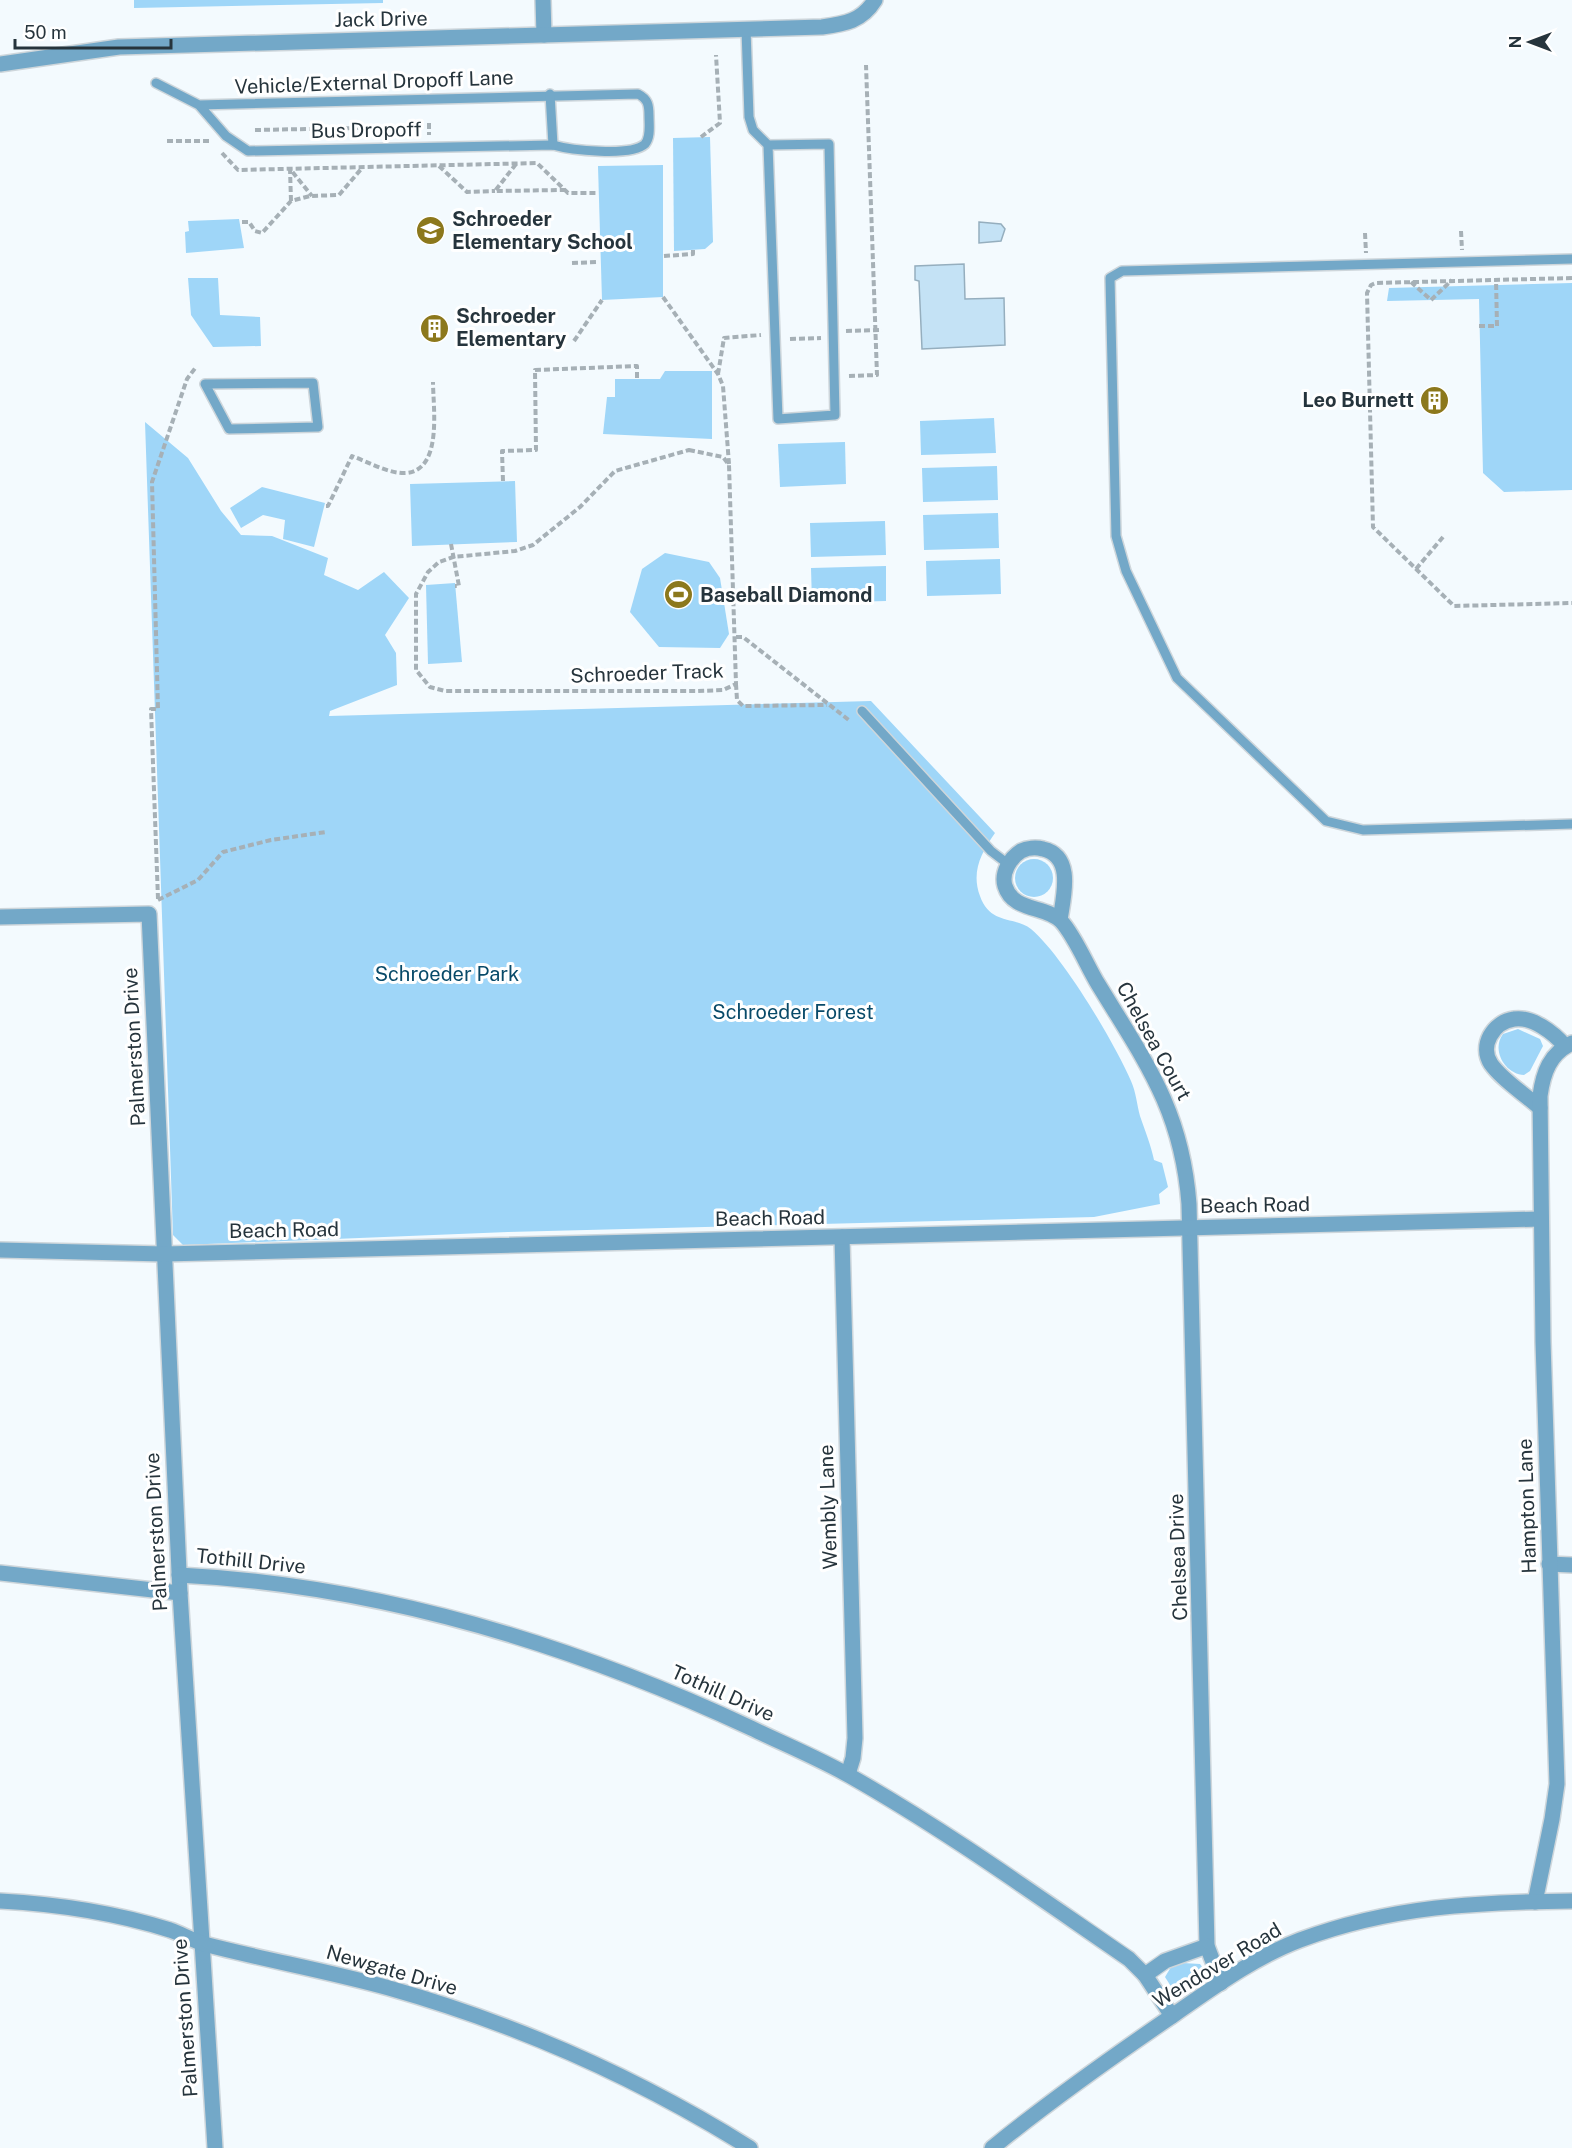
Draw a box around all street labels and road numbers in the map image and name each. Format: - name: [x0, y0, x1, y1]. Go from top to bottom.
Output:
- street label: Jack Drive: [334, 6, 428, 32]
- street label: Vehicle/External Dropoff Lane: [234, 65, 514, 99]
- street label: Bus Dropoff: [310, 117, 422, 143]
- street label: Schroeder Track: [570, 658, 724, 688]
- street label: Palmerston Drive: [118, 967, 150, 1127]
- street label: Chelsea Court: [1112, 978, 1196, 1104]
- street label: Beach Road: [1200, 1192, 1310, 1218]
- street label: Beach Road: [715, 1205, 825, 1231]
- street label: Beach Road: [229, 1217, 339, 1243]
- street label: Hampton Lane: [1513, 1438, 1541, 1574]
- street label: Wembly Lane: [814, 1444, 842, 1570]
- street label: Palmerston Drive: [140, 1452, 172, 1612]
- street label: Chelsea Drive: [1164, 1493, 1192, 1621]
- street label: Tothill Drive: [195, 1543, 307, 1579]
- street label: Tothill Drive: [668, 1660, 778, 1726]
- street label: Wendover Road: [1149, 1917, 1285, 2013]
- street label: Palmerston Drive: [167, 1938, 203, 2098]
- street label: Newgate Drive: [324, 1940, 460, 2000]

